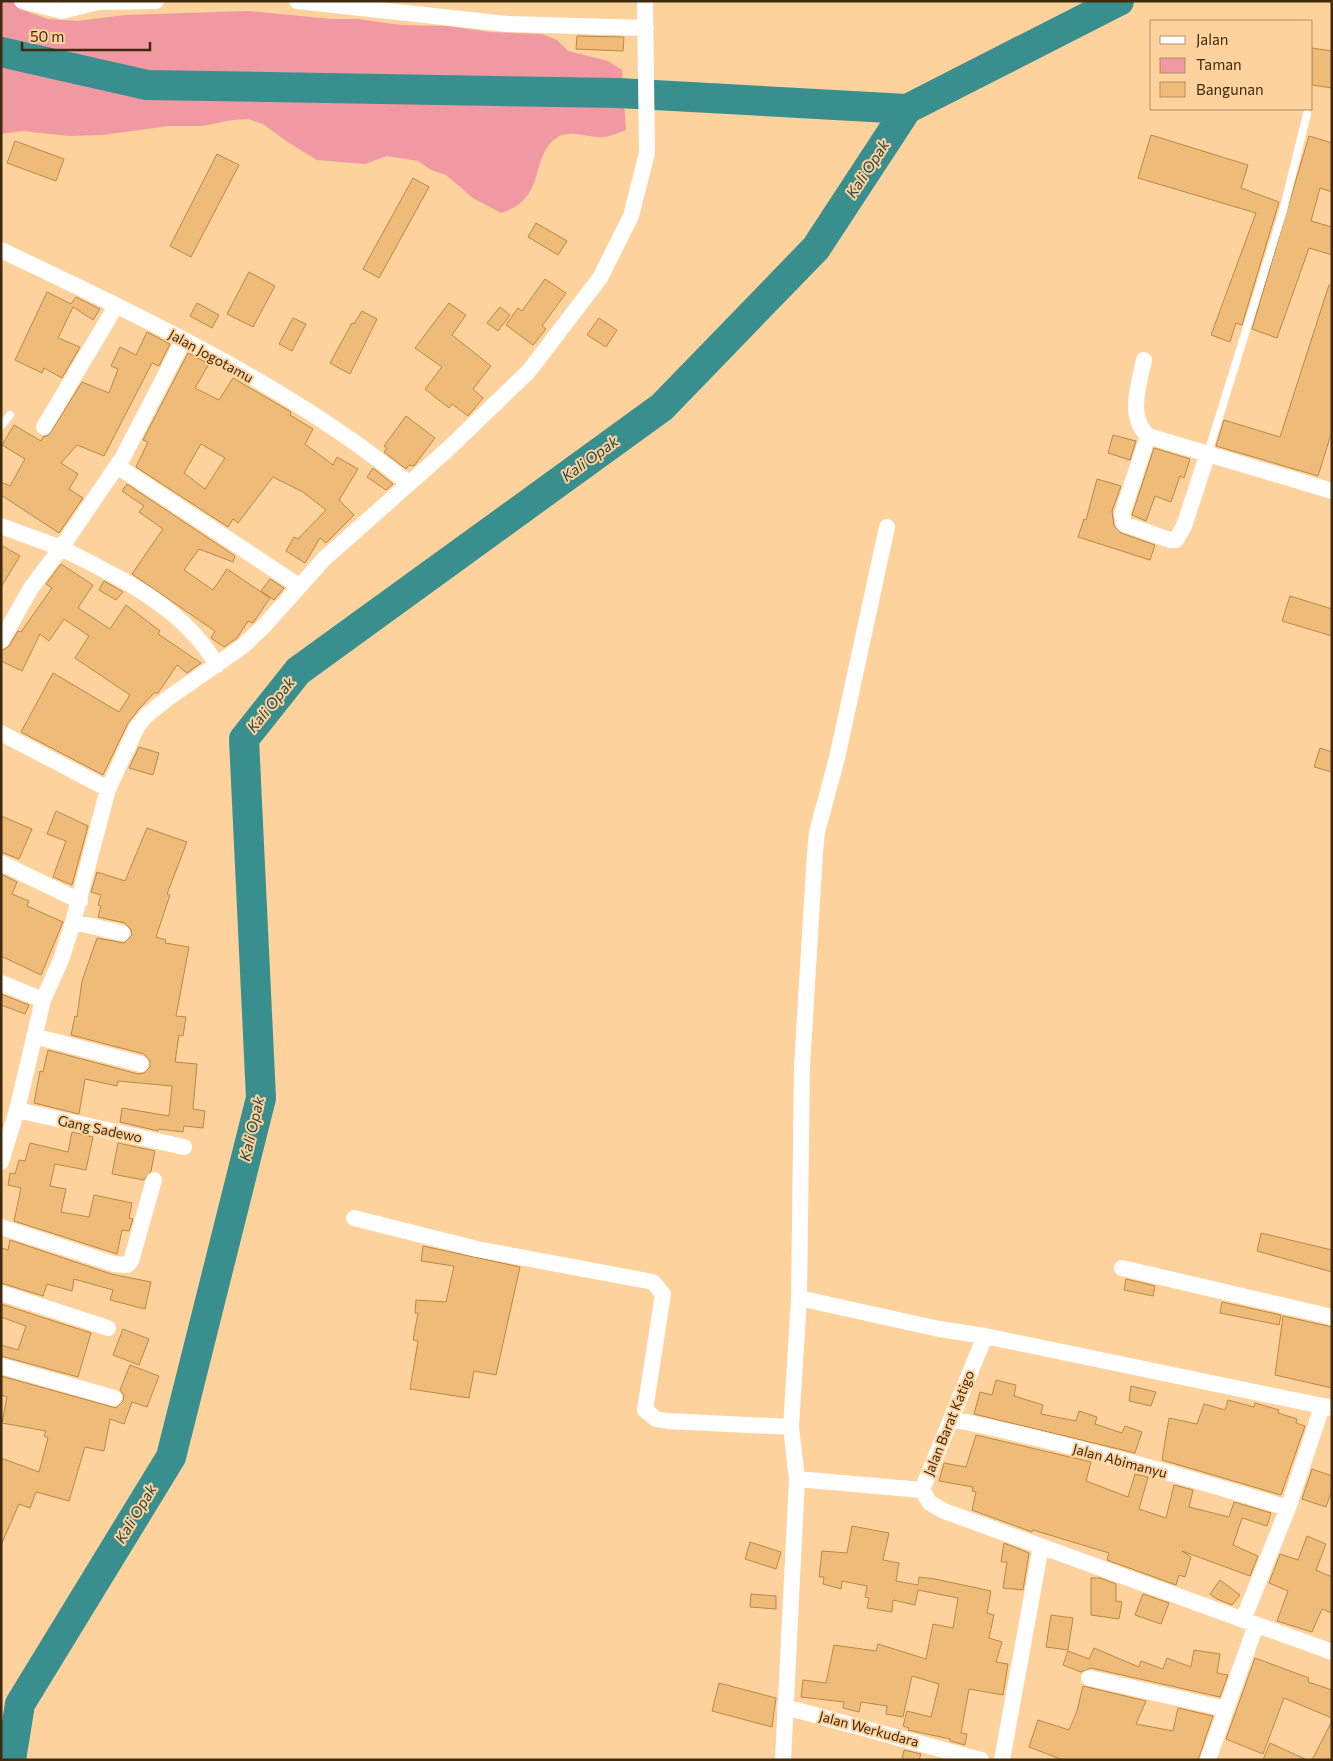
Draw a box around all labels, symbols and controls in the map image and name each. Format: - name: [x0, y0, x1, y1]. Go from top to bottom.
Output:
- scale bar: [22, 20, 150, 52]
- legend: [1150, 20, 1313, 110]
- text: 50 m: [30, 27, 64, 45]
- text: Jalan: [1196, 30, 1228, 48]
- text: Taman: [1196, 55, 1242, 73]
- text: Bangunan: [1196, 80, 1264, 98]
- water label: Kali Opak: [842, 135, 893, 201]
- street label: Jalan Jogotamu: [166, 325, 257, 386]
- water label: Kali Opak: [558, 431, 622, 485]
- water label: Kali Opak: [243, 673, 298, 736]
- water label: Kali Opak: [235, 1094, 267, 1163]
- street label: Gang Sadewo: [56, 1111, 144, 1146]
- street label: Jalan Barat Katigo: [920, 1368, 977, 1478]
- street label: Jalan Abimanyu: [1071, 1440, 1169, 1481]
- water label: Kali Opak: [111, 1480, 160, 1546]
- street label: Jalan Werkudara: [817, 1707, 921, 1750]

